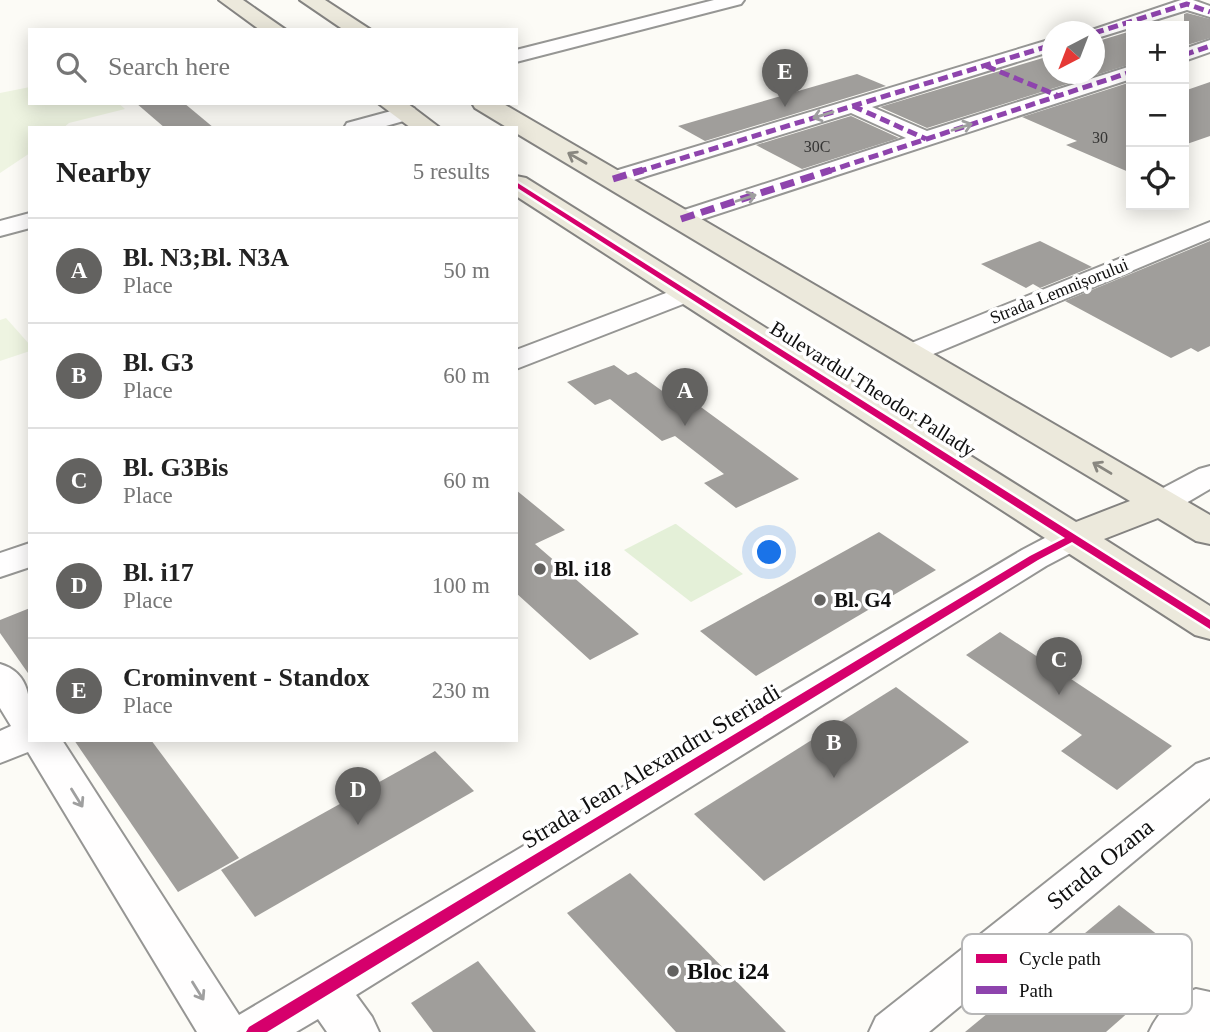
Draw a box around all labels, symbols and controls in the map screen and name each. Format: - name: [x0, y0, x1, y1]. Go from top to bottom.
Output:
- north arrow: [1042, 21, 1105, 84]
- map controls: [1126, 21, 1189, 210]
- button: +: [1126, 21, 1189, 84]
- search box: [28, 28, 518, 105]
- icon: search: [52, 48, 90, 86]
- pin: E: [762, 49, 808, 107]
- text: Search here: [108, 52, 230, 81]
- button: −: [1126, 84, 1189, 147]
- one-way arrow: [812, 109, 834, 122]
- one-way arrow: [951, 120, 973, 132]
- house number: 30: [1092, 129, 1108, 146]
- house number: 30C: [804, 138, 830, 155]
- button: locate: [1126, 147, 1189, 210]
- one-way arrow: [568, 151, 588, 165]
- text: Nearby: [56, 155, 151, 188]
- text: 5 results: [413, 159, 490, 184]
- one-way arrow: [735, 191, 757, 204]
- text: Bl. N3;Bl. N3A: [123, 243, 289, 272]
- street label: Strada Lemnișorului: [987, 254, 1131, 328]
- text: A: [71, 258, 87, 283]
- text: 50 m: [443, 258, 490, 283]
- text: Place: [123, 273, 173, 298]
- street label: Bulevardul Theodor Pallady: [766, 316, 981, 462]
- text: Bl. G3: [123, 348, 194, 377]
- text: B: [71, 363, 87, 388]
- text: 60 m: [443, 363, 490, 388]
- pin: A: [662, 368, 708, 426]
- text: Place: [123, 378, 173, 403]
- text: Bl. G3Bis: [123, 453, 228, 482]
- one-way arrow: [1092, 461, 1112, 475]
- text: C: [71, 468, 87, 493]
- text: 60 m: [443, 468, 490, 493]
- text: Place: [123, 483, 173, 508]
- your location: [752, 535, 786, 569]
- place label: Bl. i18: [554, 557, 611, 581]
- text: Bl. i17: [123, 558, 194, 587]
- marker: Bl. i18: [532, 561, 548, 577]
- text: D: [71, 573, 87, 598]
- text: 100 m: [432, 573, 490, 598]
- text: Place: [123, 588, 173, 613]
- place label: Bl. G4: [834, 588, 892, 612]
- marker: Bl. G4: [812, 592, 828, 608]
- pin: C: [1036, 637, 1082, 695]
- text: Crominvent - Standox: [123, 663, 370, 692]
- text: E: [71, 678, 87, 703]
- text: 230 m: [432, 678, 490, 703]
- street label: Strada Jean Alexandru Steriadi: [517, 678, 785, 854]
- text: Place: [123, 693, 173, 718]
- pin: B: [811, 720, 857, 778]
- pin: D: [335, 767, 381, 825]
- one-way arrow: [71, 788, 85, 808]
- street label: Strada Ozana: [1042, 813, 1158, 915]
- legend: [962, 934, 1192, 1014]
- text: Cycle path: [1019, 948, 1101, 969]
- place label: Bloc i24: [687, 958, 769, 984]
- marker: Bloc i24: [665, 963, 681, 979]
- text: Path: [1019, 980, 1053, 1001]
- one-way arrow: [190, 981, 205, 1000]

